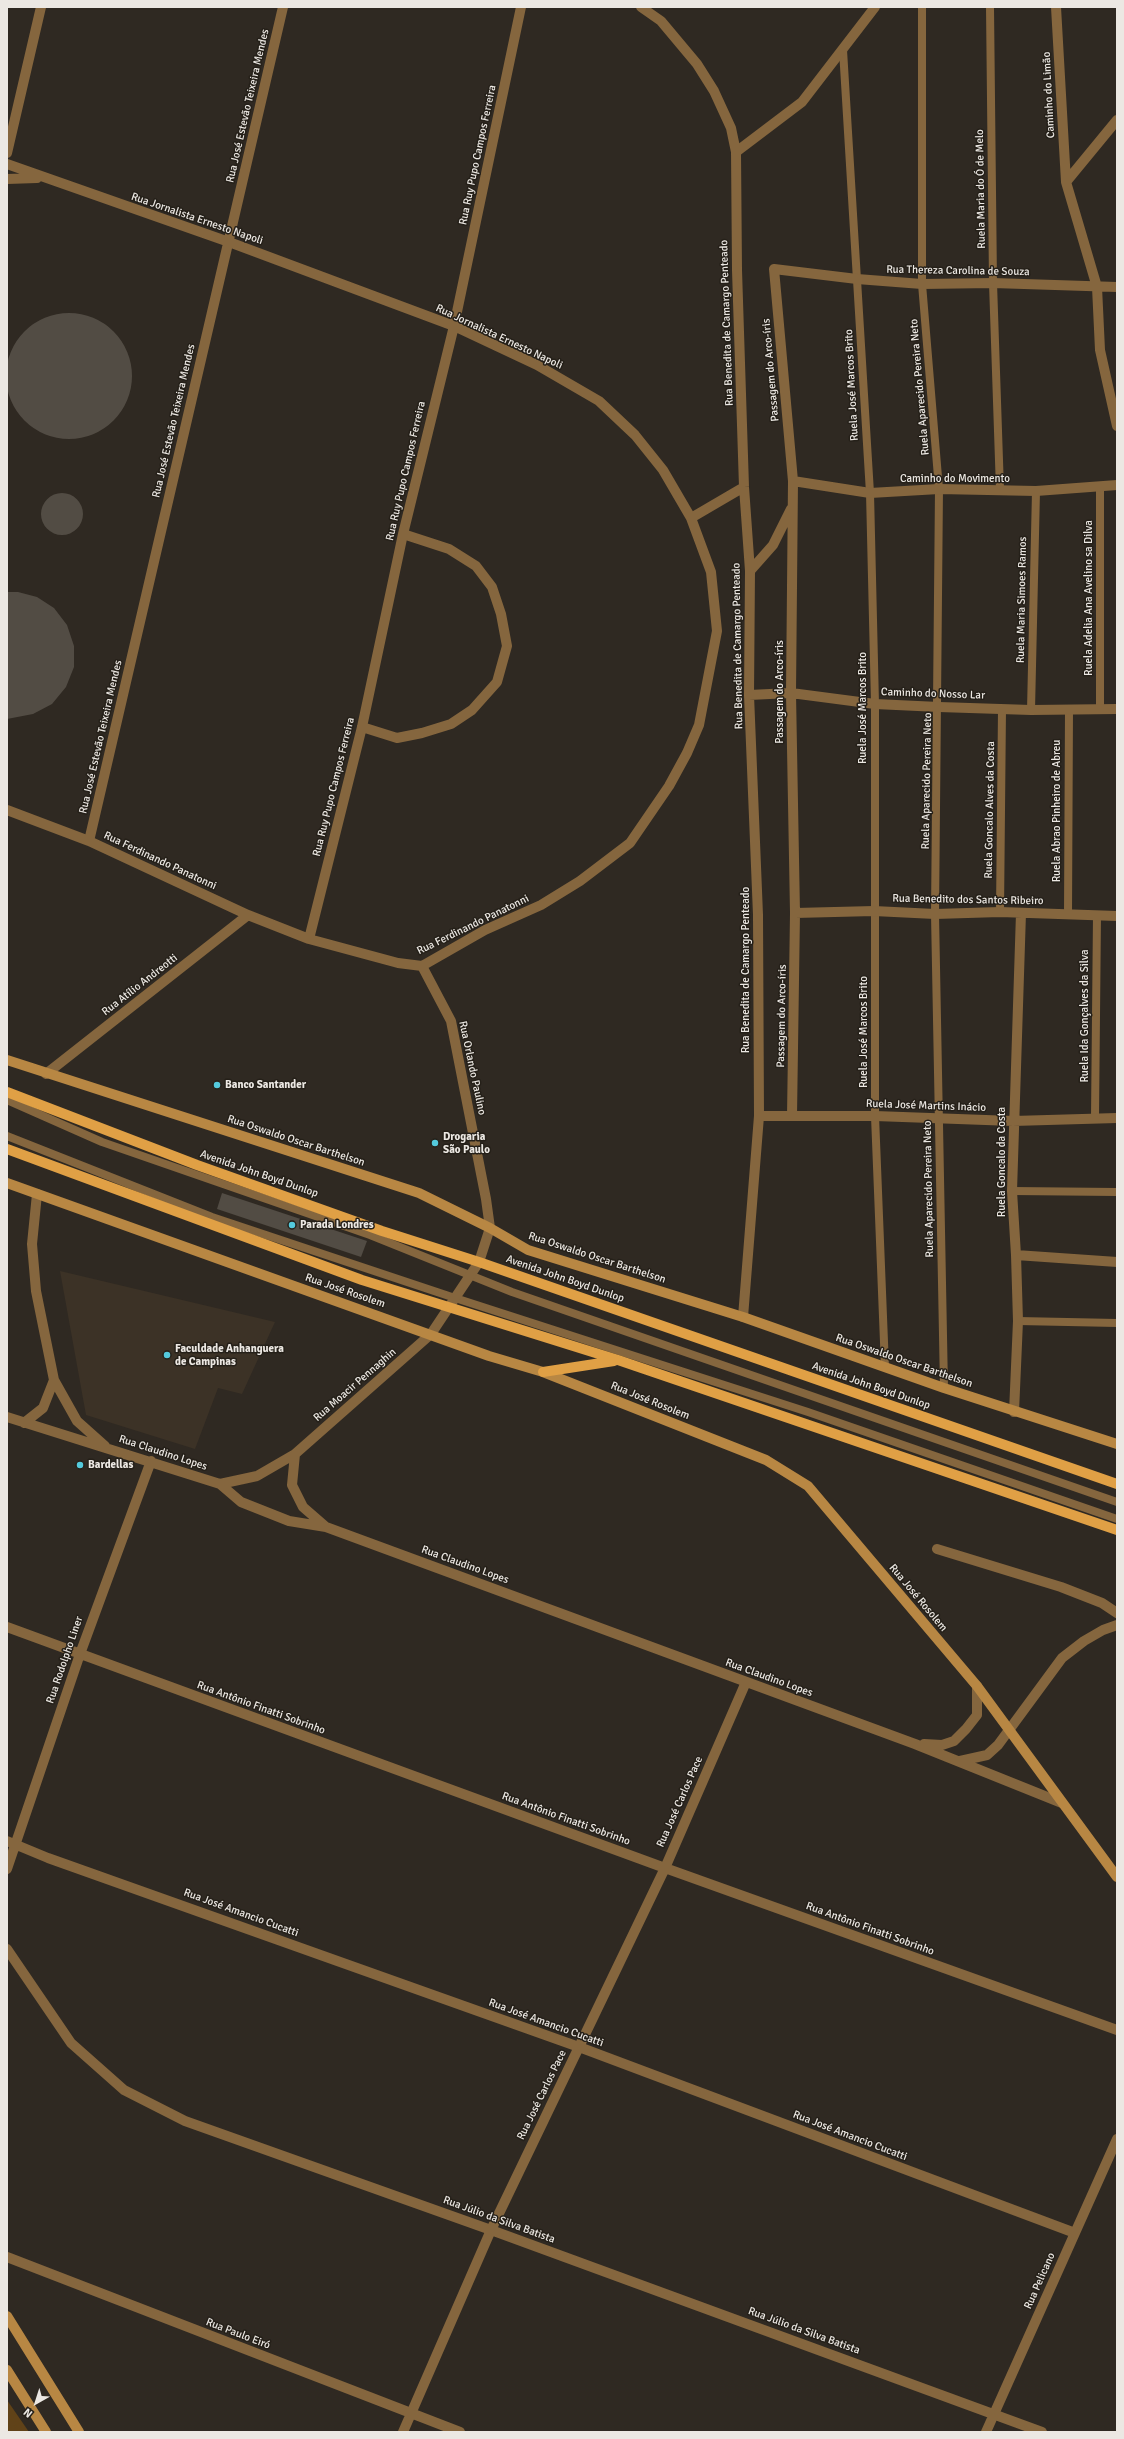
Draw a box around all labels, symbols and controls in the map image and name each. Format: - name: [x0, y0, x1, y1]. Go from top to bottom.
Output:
- street label: Rua José Estevão Teixeira Mendes: [224, 28, 272, 184]
- street label: Caminho do Limão: [1040, 51, 1058, 139]
- street label: Rua Ruy Pupo Campos Ferreira: [457, 84, 499, 226]
- street label: Ruela Maria do Ó de Melo: [973, 129, 989, 249]
- street label: Rua Jornalista Ernesto Napoli: [129, 190, 265, 248]
- street label: Rua Benedita de Camargo Penteado: [717, 240, 737, 406]
- street label: Rua Thereza Carolina de Souza: [886, 263, 1030, 279]
- street label: Rua Jornalista Ernesto Napoli: [433, 302, 565, 372]
- street label: Passagem do Arco-íris: [760, 318, 782, 422]
- street label: Ruela Aparecido Pereira Neto: [907, 318, 933, 456]
- street label: Ruela José Marcos Brito: [842, 329, 862, 441]
- street label: Rua José Estevão Teixeira Mendes: [150, 343, 198, 499]
- street label: Rua Ruy Pupo Campos Ferreira: [383, 400, 429, 542]
- street label: Caminho do Movimento: [900, 472, 1010, 486]
- street label: Ruela Adelia Ana Avelino sa Dilva: [1082, 520, 1096, 676]
- street label: Ruela Maria Simoes Ramos: [1014, 537, 1030, 663]
- street label: Rua Benedita de Camargo Penteado: [730, 563, 746, 729]
- street label: Passagem do Arco-íris: [773, 640, 787, 744]
- street label: Ruela José Marcos Brito: [856, 652, 870, 764]
- street label: Rua José Estevão Teixeira Mendes: [77, 659, 125, 815]
- street label: Caminho do Nosso Lar: [881, 686, 985, 702]
- street label: Ruela Aparecido Pereira Neto: [919, 712, 935, 850]
- street label: Rua Ruy Pupo Campos Ferreira: [310, 716, 358, 858]
- street label: Ruela Abrao Pinheiro de Abreu: [1050, 740, 1064, 882]
- street label: Ruela Goncalo Alves da Costa: [982, 741, 998, 879]
- street label: Rua Ferdinando Panatonni: [101, 829, 219, 893]
- street label: Rua Benedita de Camargo Penteado: [739, 887, 753, 1053]
- street label: Rua Ferdinando Panatonni: [415, 892, 531, 958]
- street label: Rua Benedito dos Santos Ribeiro: [892, 892, 1044, 908]
- street label: Ruela Ida Gonçalves da Silva: [1078, 949, 1092, 1083]
- street label: Rua Atílio Andreotti: [100, 951, 180, 1019]
- street label: Passagem do Arco-íris: [774, 964, 790, 1068]
- street label: Ruela José Marcos Brito: [857, 976, 871, 1088]
- street label: Rua Orlando Paulino: [456, 1020, 488, 1116]
- place label: Banco Santander: [225, 1078, 306, 1092]
- marker: Banco Santander: [212, 1080, 222, 1090]
- street label: Ruela José Martins Inácio: [866, 1097, 986, 1115]
- street label: Ruela Goncalo da Costa: [995, 1107, 1009, 1217]
- street label: Rua Oswaldo Oscar Barthelson: [226, 1112, 366, 1170]
- street label: Ruela Aparecido Pereira Neto: [921, 1120, 937, 1258]
- place label: Drogaria São Paulo: [443, 1130, 490, 1156]
- marker: Drogaria São Paulo: [430, 1138, 440, 1148]
- street label: Avenida John Boyd Dunlop: [198, 1148, 320, 1200]
- place label: Parada Londres: [300, 1218, 374, 1232]
- marker: Parada Londres: [287, 1220, 297, 1230]
- street label: Rua Oswaldo Oscar Barthelson: [527, 1229, 667, 1287]
- street label: Avenida John Boyd Dunlop: [504, 1253, 626, 1305]
- street label: Rua José Rosolem: [303, 1271, 387, 1311]
- street label: Rua Oswaldo Oscar Barthelson: [834, 1331, 974, 1391]
- place label: Faculdade Anhanguera de Campinas: [175, 1342, 284, 1368]
- street label: Rua Moacir Pennaghin: [311, 1346, 399, 1424]
- marker: Faculdade Anhanguera de Campinas: [162, 1350, 172, 1360]
- street label: Avenida John Boyd Dunlop: [810, 1360, 932, 1412]
- street label: Rua José Rosolem: [609, 1379, 691, 1423]
- street label: Rua Claudino Lopes: [117, 1432, 209, 1474]
- place label: Bardellas: [88, 1458, 133, 1472]
- marker: Bardellas: [75, 1460, 85, 1470]
- street label: Rua Claudino Lopes: [419, 1543, 511, 1587]
- street label: Rua José Rosolem: [886, 1562, 950, 1634]
- street label: Rua Rodolpho Liner: [44, 1615, 86, 1705]
- street label: Rua Claudino Lopes: [723, 1656, 815, 1700]
- street label: Rua Antônio Finatti Sobrinho: [195, 1679, 327, 1737]
- street label: Rua José Carlos Pace: [654, 1754, 706, 1850]
- street label: Rua Antônio Finatti Sobrinho: [500, 1790, 632, 1848]
- street label: Rua José Amancio Cucatti: [182, 1886, 300, 1940]
- street label: Rua Antônio Finatti Sobrinho: [804, 1900, 936, 1958]
- street label: Rua José Amancio Cucatti: [487, 1996, 605, 2050]
- street label: Rua José Carlos Pace: [515, 2048, 569, 2142]
- street label: Rua José Amancio Cucatti: [791, 2108, 909, 2164]
- street label: Rua Júlio da Silva Batista: [441, 2194, 557, 2246]
- street label: Rua Pelicano: [1022, 2251, 1058, 2311]
- street label: Rua Júlio da Silva Batista: [746, 2305, 862, 2357]
- street label: Rua Paulo Eiró: [204, 2316, 272, 2352]
- north arrow: [16, 2383, 56, 2423]
- text: N: [21, 2405, 35, 2420]

